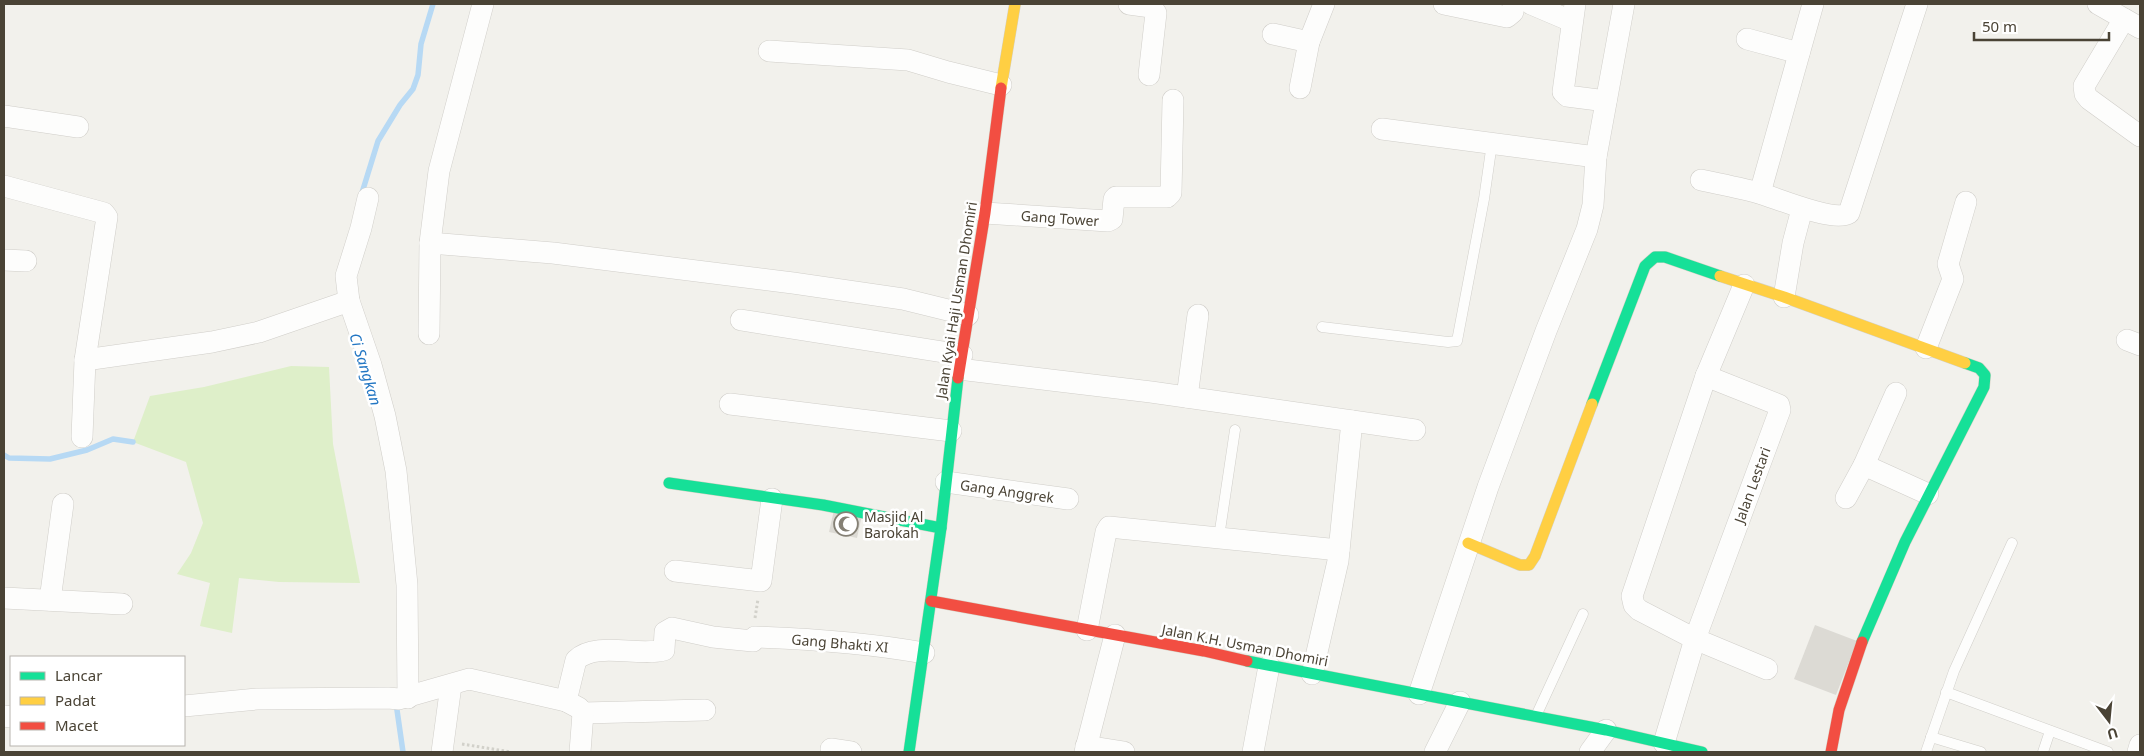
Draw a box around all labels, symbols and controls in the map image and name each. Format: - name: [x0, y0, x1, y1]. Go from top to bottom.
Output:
- scale bar: [1974, 10, 2109, 42]
- text: 50 m: [1982, 16, 2017, 36]
- street label: Jalan Kyai Haji Usman Dhomiri: [931, 200, 981, 402]
- street label: Gang Tower: [1020, 206, 1100, 230]
- water label: Ci Sangkan: [346, 330, 386, 408]
- street label: Jalan Lestari: [1729, 444, 1775, 528]
- street label: Gang Anggrek: [959, 475, 1056, 507]
- place label: Masjid Al Barokah: [864, 507, 923, 542]
- mosque icon: Masjid Al Barokah: [833, 511, 859, 537]
- street label: Jalan K.H. Usman Dhomiri: [1158, 619, 1330, 670]
- street label: Gang Bhakti XI: [791, 629, 890, 657]
- legend: [10, 656, 185, 746]
- text: Lancar: [55, 665, 102, 685]
- text: Padat: [55, 690, 96, 710]
- north arrow: [2084, 696, 2134, 746]
- text: Macet: [55, 715, 99, 735]
- text: U: [2105, 723, 2120, 745]

